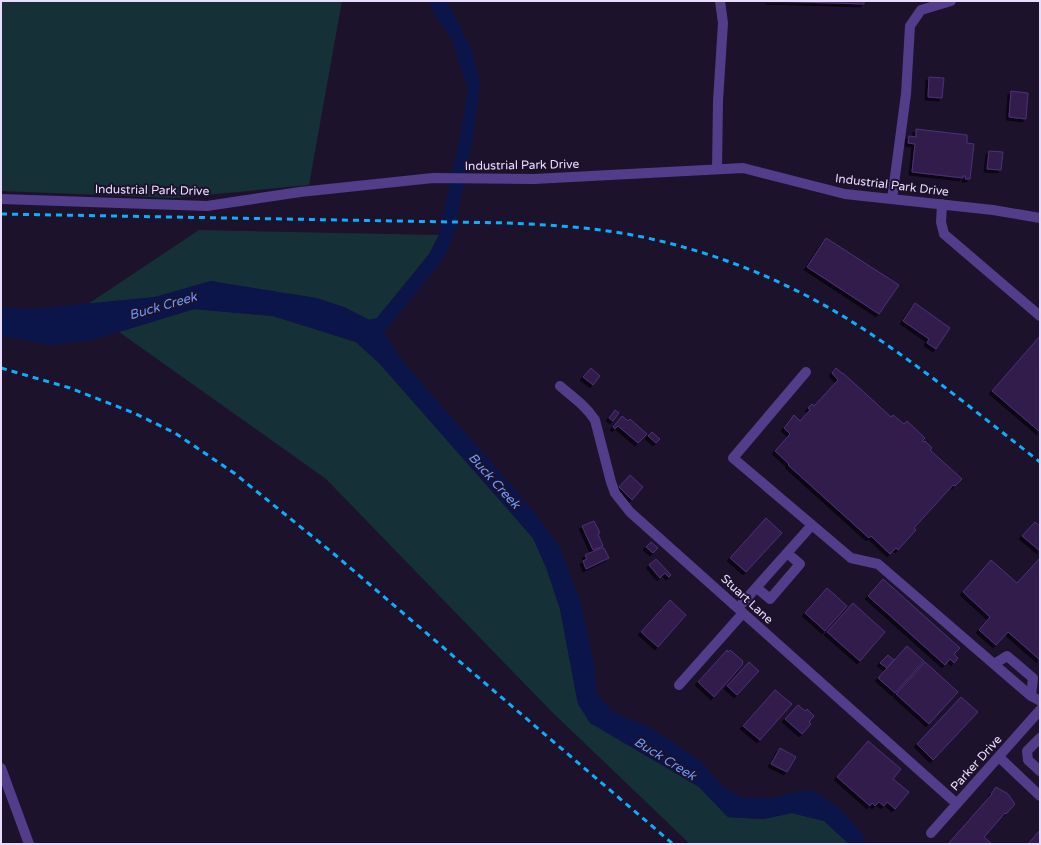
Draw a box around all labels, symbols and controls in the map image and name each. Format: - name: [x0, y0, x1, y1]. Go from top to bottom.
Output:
- street label: Industrial Park Drive: [465, 157, 580, 173]
- street label: Industrial Park Drive: [834, 171, 950, 199]
- street label: Industrial Park Drive: [95, 182, 210, 198]
- water label: Buck Creek: [127, 288, 200, 323]
- water label: Buck Creek: [465, 450, 524, 513]
- street label: Stuart Lane: [718, 571, 776, 627]
- street label: Parker Drive: [948, 732, 1005, 794]
- water label: Buck Creek: [631, 734, 700, 785]

